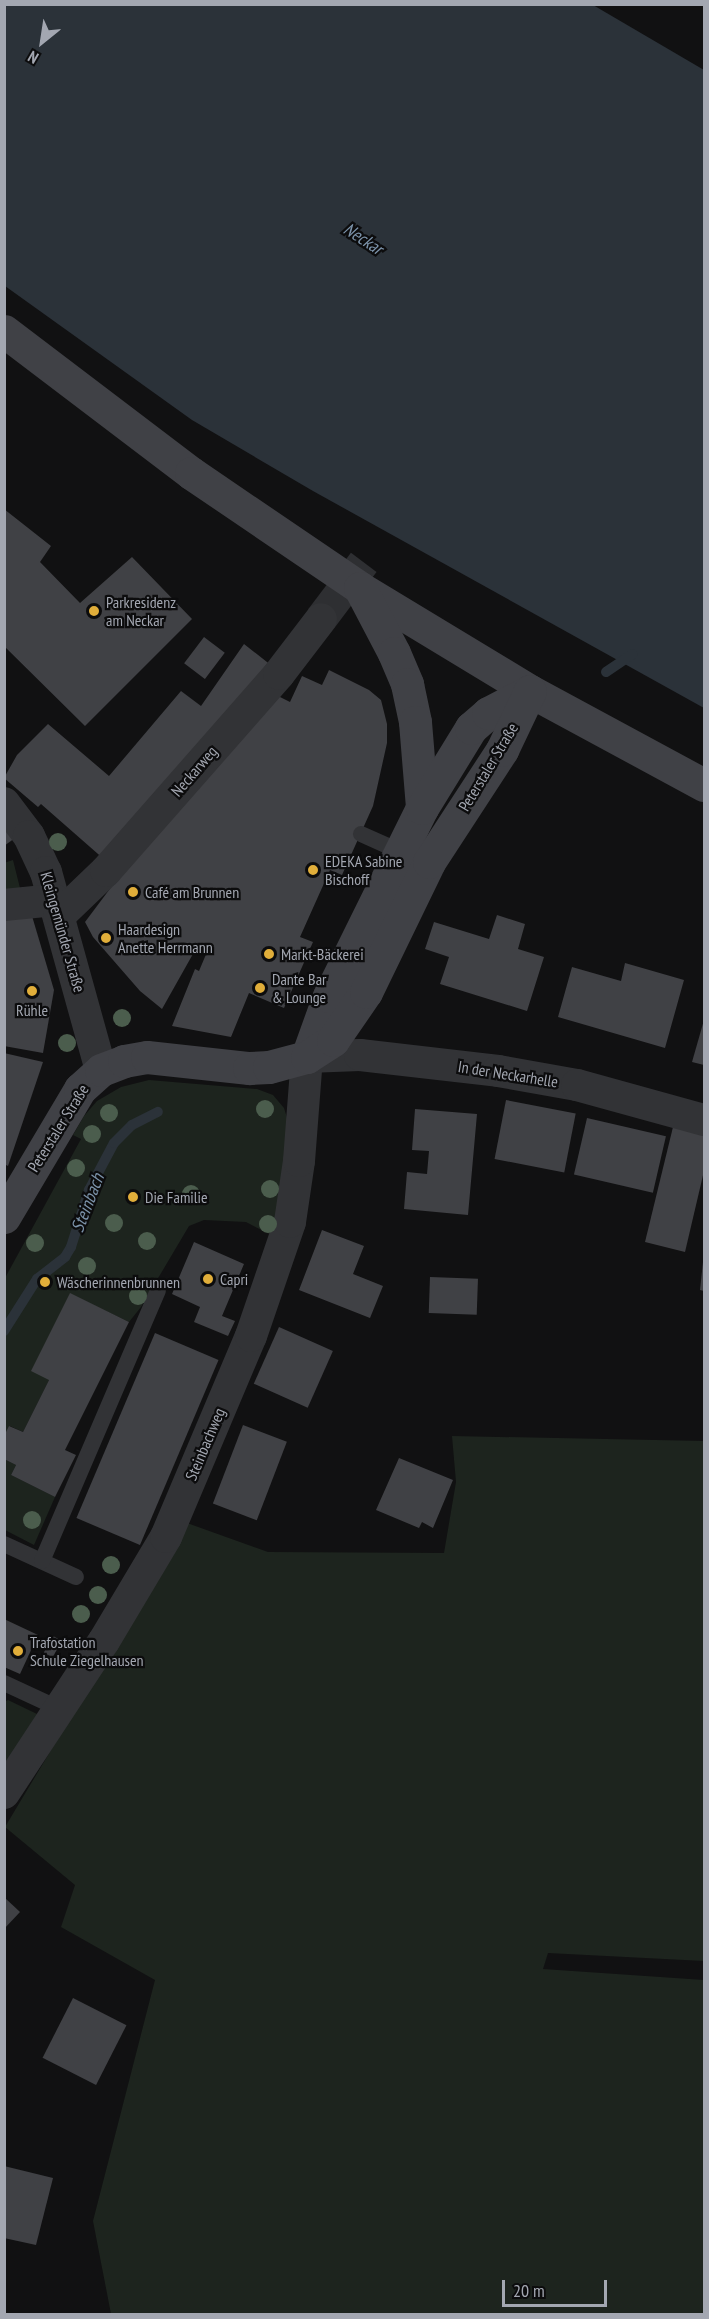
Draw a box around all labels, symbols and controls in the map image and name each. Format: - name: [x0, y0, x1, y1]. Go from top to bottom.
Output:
- north arrow: [12, 12, 72, 72]
- text: N: [24, 47, 42, 68]
- water label: Neckar: [339, 218, 387, 260]
- place label: Parkresidenz am Neckar: [106, 592, 176, 630]
- marker: Parkresidenz am Neckar: [87, 604, 101, 618]
- street label: Peterstaler Straße: [454, 719, 522, 815]
- street label: Neckarweg: [167, 742, 221, 800]
- place label: EDEKA Sabine Bischoff: [325, 851, 403, 889]
- marker: EDEKA Sabine Bischoff: [306, 863, 320, 877]
- street label: Kleingemünder Straße: [37, 870, 89, 994]
- place label: Café am Brunnen: [145, 882, 239, 902]
- marker: Café am Brunnen: [126, 885, 140, 899]
- place label: Haardesign Anette Herrmann: [118, 919, 213, 957]
- marker: Haardesign Anette Herrmann: [99, 931, 113, 945]
- place label: Markt-Bäckerei: [281, 944, 364, 964]
- marker: Markt-Bäckerei: [262, 947, 276, 961]
- place label: Dante Bar & Lounge: [272, 969, 326, 1007]
- marker: Dante Bar & Lounge: [253, 981, 267, 995]
- marker: Rühle: [25, 984, 39, 998]
- place label: Rühle: [16, 1000, 48, 1020]
- street label: In der Neckarhelle: [457, 1057, 559, 1091]
- street label: Peterstaler Straße: [24, 1081, 92, 1175]
- water label: Steinbach: [67, 1171, 109, 1235]
- place label: Die Familie: [145, 1187, 208, 1207]
- marker: Die Familie: [126, 1190, 140, 1204]
- place label: Capri: [220, 1269, 248, 1289]
- place label: Wäscherinnenbrunnen: [57, 1272, 180, 1292]
- marker: Capri: [201, 1272, 215, 1286]
- marker: Wäscherinnenbrunnen: [38, 1275, 52, 1289]
- street label: Steinbachweg: [181, 1405, 229, 1483]
- place label: Trafostation Schule Ziegelhausen: [30, 1632, 144, 1670]
- marker: Trafostation Schule Ziegelhausen: [11, 1644, 25, 1658]
- scale bar: [505, 2268, 610, 2306]
- text: 20 m: [513, 2279, 545, 2302]

